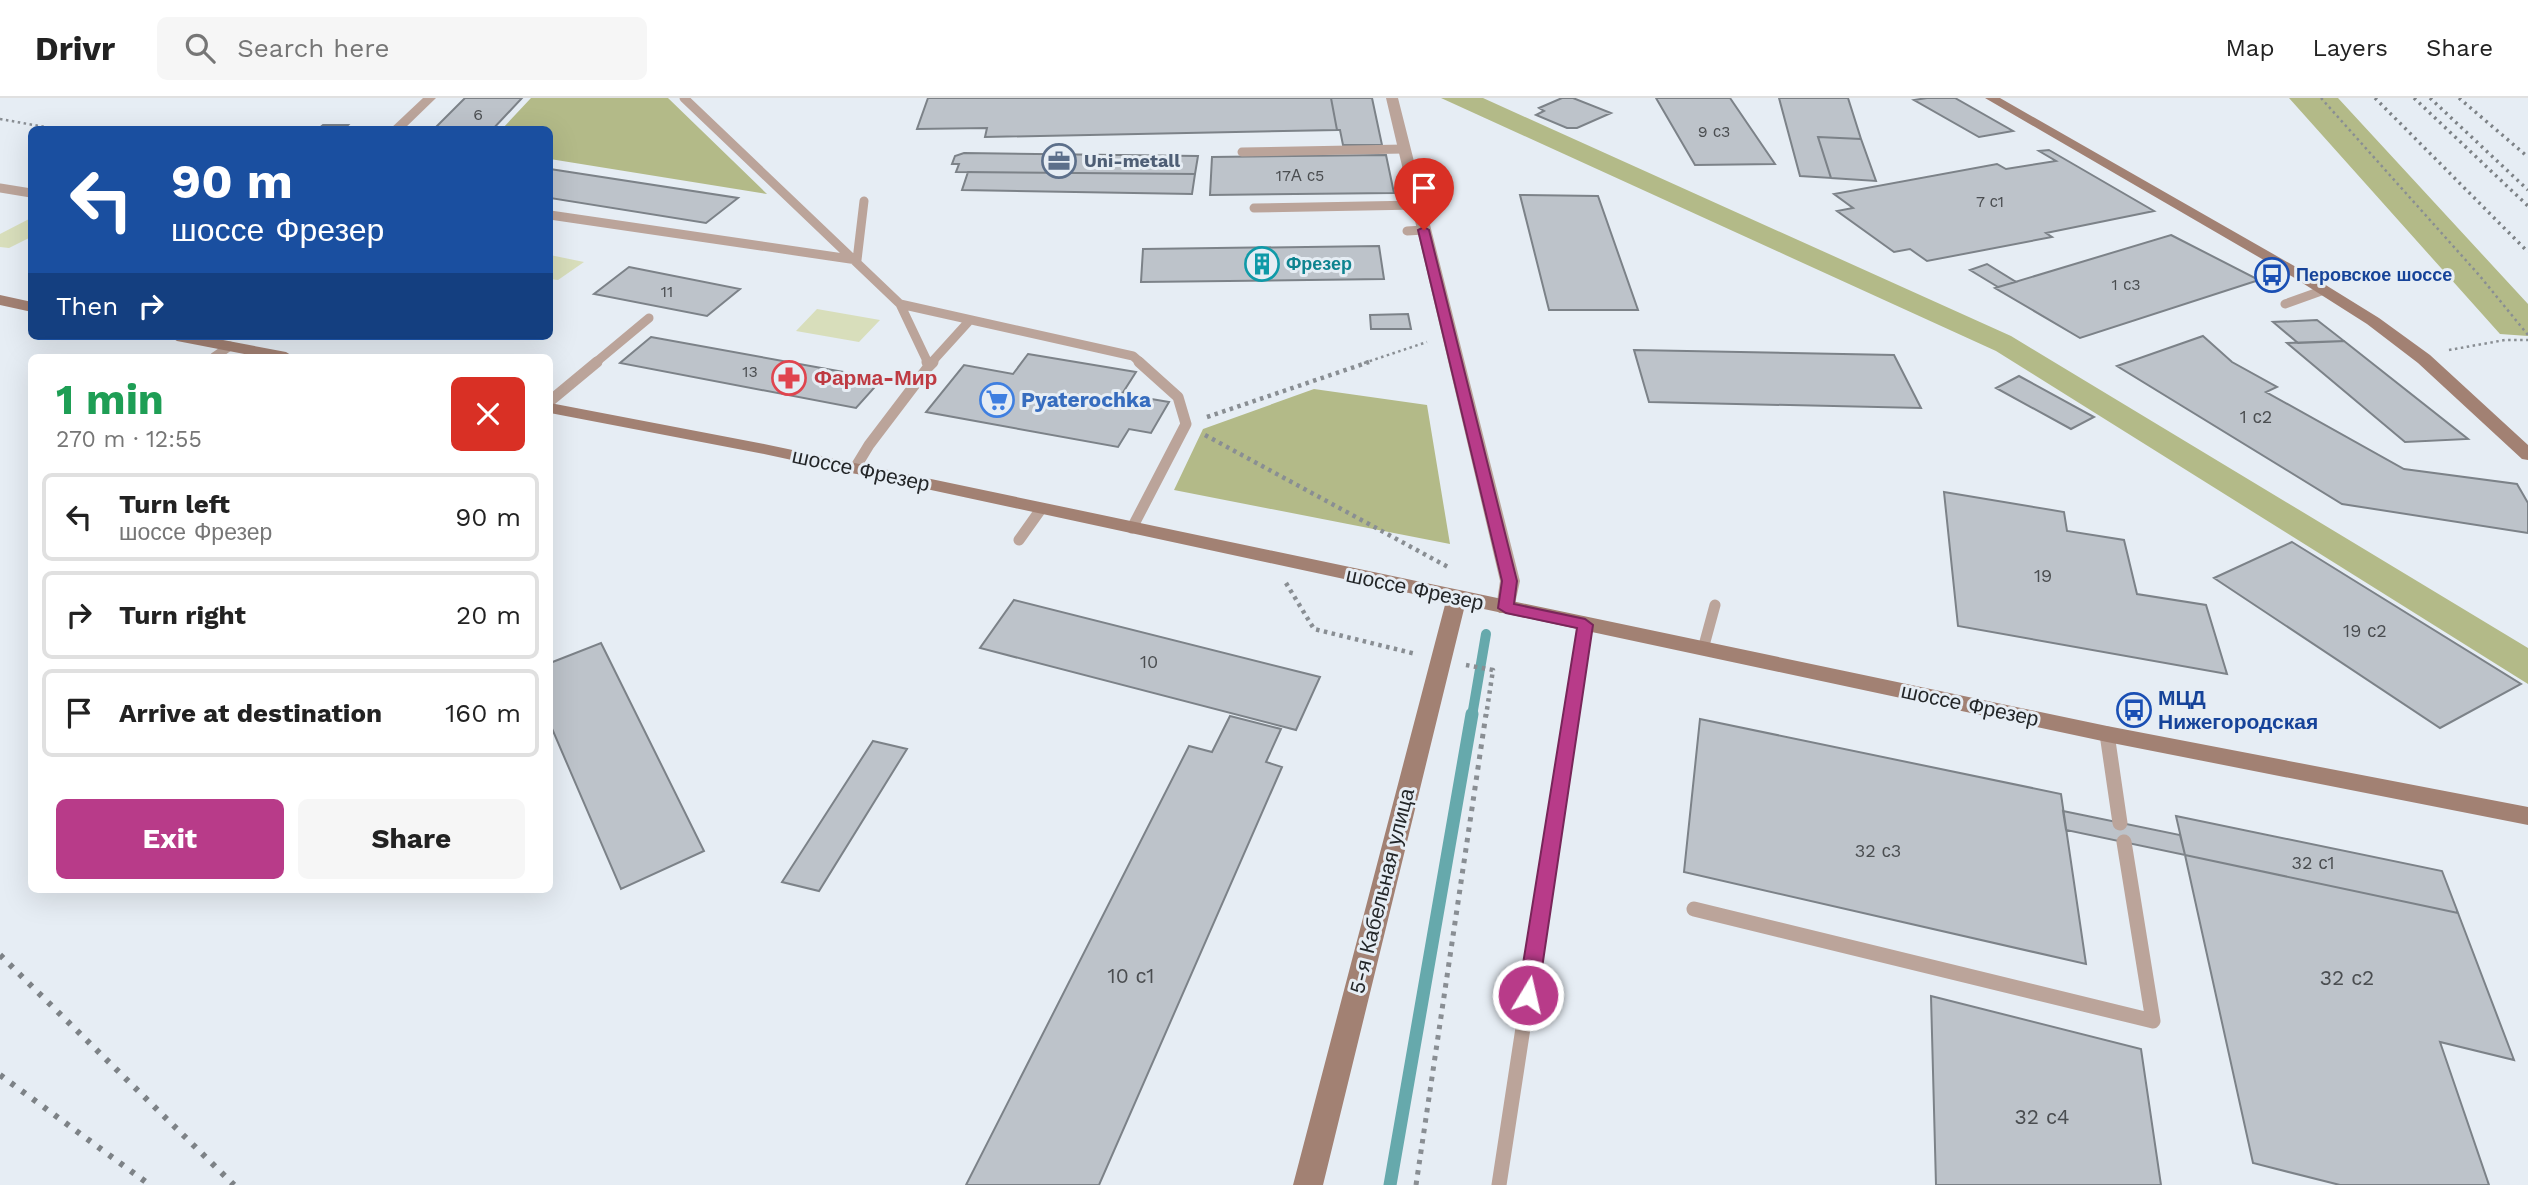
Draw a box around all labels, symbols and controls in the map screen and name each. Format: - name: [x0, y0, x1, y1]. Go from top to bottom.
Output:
- search box: [157, 17, 647, 80]
- text: Drivr: [35, 29, 115, 68]
- icon: search: [181, 29, 219, 67]
- text: Search here: [237, 33, 390, 63]
- text: Map: [2226, 34, 2274, 62]
- text: Layers: [2312, 34, 2388, 62]
- text: Share: [2426, 34, 2493, 62]
- house number: 6: [473, 105, 483, 124]
- house number: 9 с3: [1698, 122, 1730, 141]
- office icon: Uni-metall: [1040, 142, 1078, 180]
- place label: Uni-metall: [1084, 150, 1180, 171]
- text: 90 m: [171, 152, 293, 210]
- icon: left: [56, 154, 147, 245]
- pin: [1394, 158, 1454, 230]
- house number: 17А с5: [1276, 166, 1324, 185]
- icon: arrive: [1405, 169, 1443, 207]
- house number: 7 с1: [1976, 192, 2004, 211]
- text: шоссе Фрезер: [171, 211, 384, 249]
- building icon: Фрезер: [1243, 245, 1281, 283]
- place label: Фрезер: [1286, 253, 1352, 274]
- bus stop icon: Перовское шоссе: [2253, 256, 2291, 294]
- place label: Перовское шоссе: [2296, 264, 2452, 285]
- house number: 1 с3: [2111, 275, 2141, 294]
- house number: 11: [661, 282, 673, 301]
- icon: right: [132, 287, 170, 325]
- text: Then: [56, 291, 118, 321]
- pharmacy icon: Фарма-Мир: [770, 359, 808, 397]
- house number: 13: [742, 362, 758, 381]
- place label: Фарма-Мир: [814, 365, 937, 390]
- text: 1 min: [56, 375, 164, 424]
- button: close: [451, 377, 525, 451]
- supermarket icon: Pyaterochka: [978, 381, 1016, 419]
- place label: Pyaterochka: [1021, 387, 1152, 412]
- house number: 1 с2: [2240, 406, 2272, 427]
- text: 270 m · 12:55: [56, 426, 202, 453]
- street label: шоссе Фрезер: [790, 443, 932, 496]
- text: Turn left: [119, 489, 230, 519]
- icon: left: [60, 498, 98, 536]
- text: 90 m: [455, 502, 521, 532]
- text: шоссе Фрезер: [119, 519, 272, 546]
- street label: шоссе Фрезер: [1344, 562, 1486, 615]
- house number: 19: [2034, 565, 2052, 586]
- icon: right: [60, 596, 98, 634]
- text: Turn right: [119, 600, 246, 630]
- text: 20 m: [456, 600, 521, 630]
- house number: 19 с2: [2343, 620, 2387, 641]
- house number: 10: [1140, 651, 1158, 672]
- street label: шоссе Фрезер: [1899, 678, 2041, 731]
- place label: МЦД Нижегородская: [2158, 685, 2318, 734]
- bus stop icon: МЦД Нижегородская: [2115, 691, 2153, 729]
- icon: arrive: [60, 694, 98, 732]
- text: Arrive at destination: [119, 698, 382, 728]
- text: 160 m: [445, 698, 521, 728]
- street label: 5-я Кабельная улица: [1344, 785, 1419, 996]
- button: Exit: [56, 799, 284, 879]
- button: Share: [298, 799, 525, 879]
- house number: 32 с3: [1855, 840, 1901, 861]
- house number: 32 с1: [2291, 852, 2335, 873]
- position arrow: [1491, 958, 1565, 1032]
- house number: 10 с1: [1107, 963, 1155, 988]
- house number: 32 с2: [2320, 965, 2374, 990]
- house number: 32 с4: [2015, 1104, 2069, 1129]

